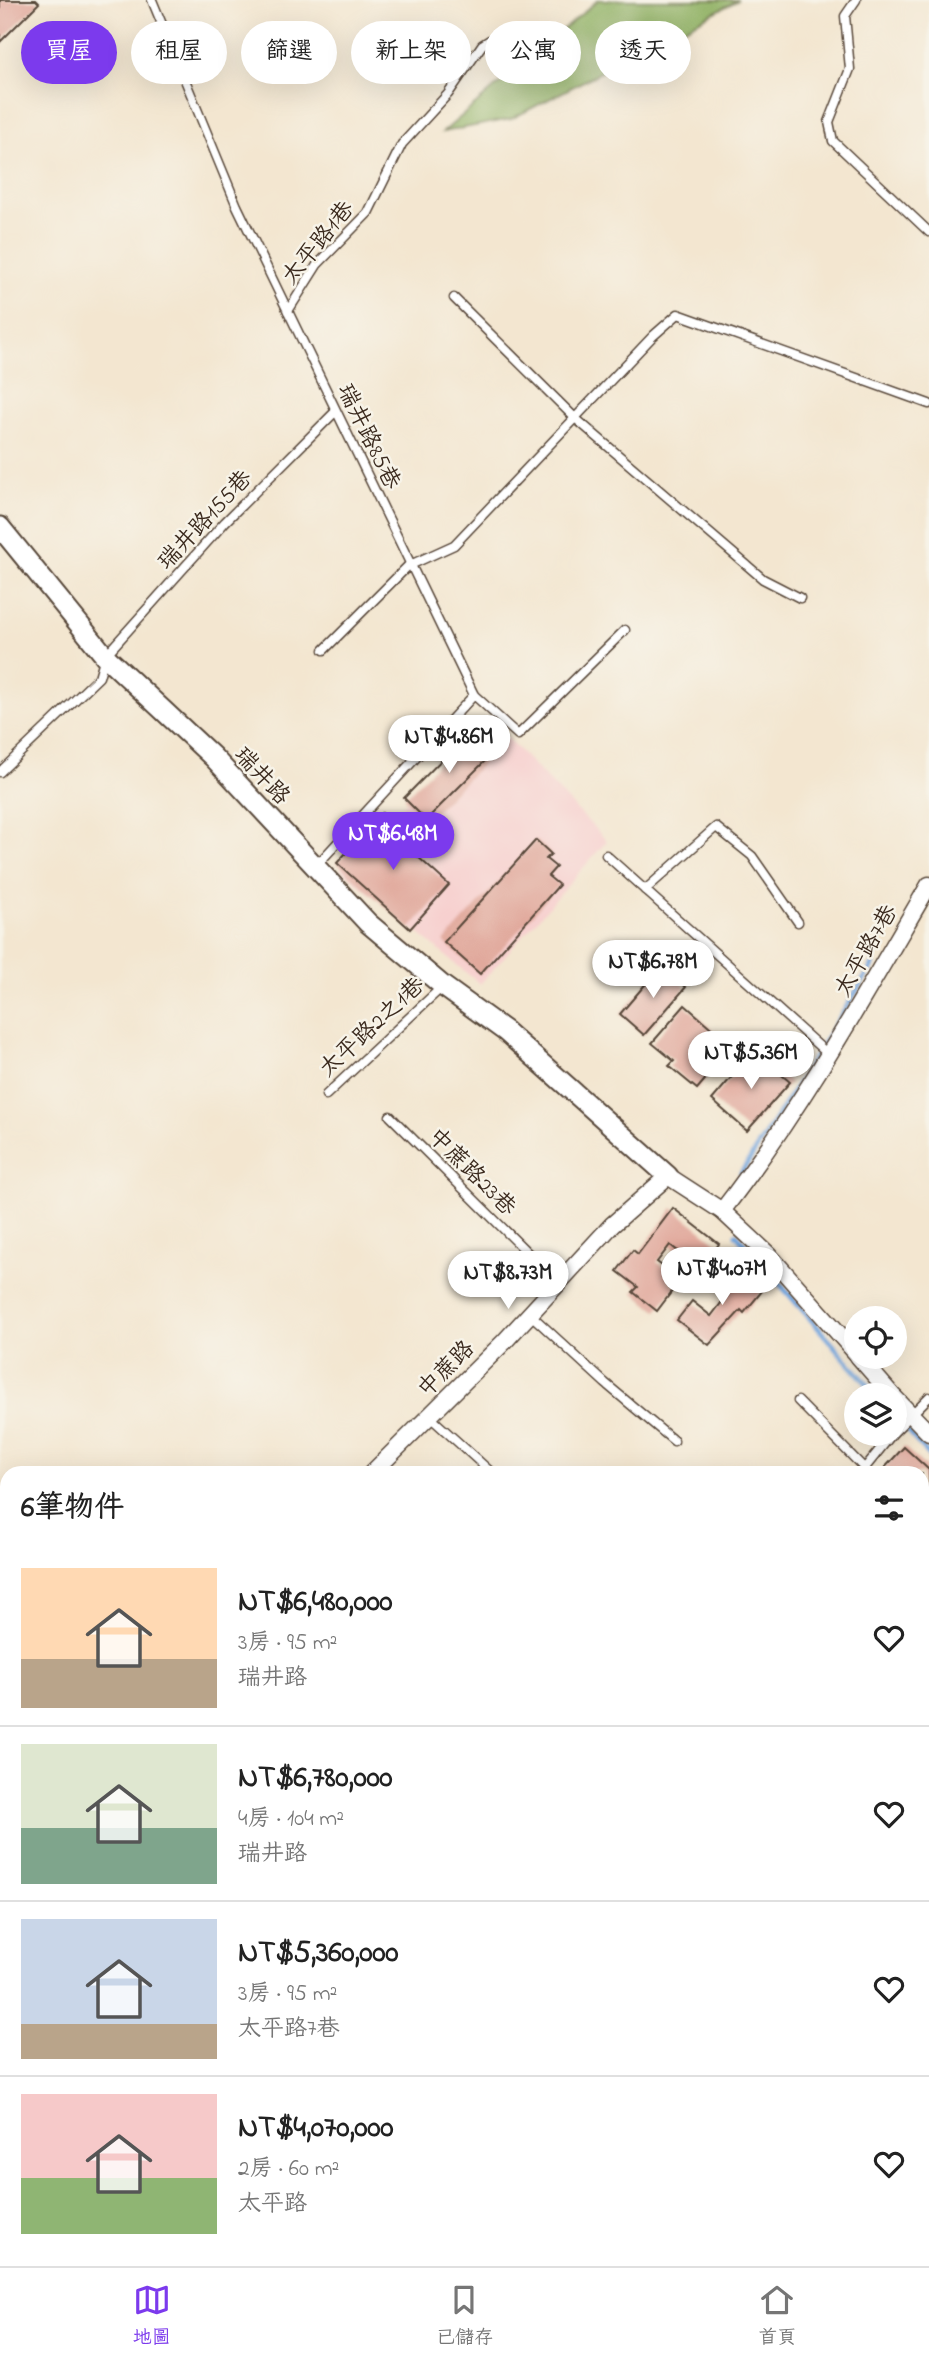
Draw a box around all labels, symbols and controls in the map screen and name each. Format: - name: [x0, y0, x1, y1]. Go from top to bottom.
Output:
- chip: 買屋: [21, 21, 117, 84]
- chip: 租屋: [131, 21, 227, 84]
- chip: 篩選: [241, 21, 337, 84]
- chip: 新上架: [351, 21, 471, 84]
- chip: 公寓: [485, 21, 581, 84]
- chip: 透天: [595, 21, 691, 84]
- street label: 太平路1巷: [275, 194, 364, 293]
- street label: 瑞井路85巷: [328, 379, 408, 496]
- street label: 瑞井路155巷: [151, 463, 261, 578]
- pin: NT$4.86M: [377, 716, 521, 775]
- text: NT$4.86M: [404, 721, 494, 754]
- street label: 瑞井路: [226, 740, 297, 813]
- pin: NT$6.48M: [321, 812, 465, 872]
- text: NT$6.48M: [348, 818, 438, 851]
- street label: 太平路7巷: [828, 898, 907, 1003]
- pin: NT$6.78M: [581, 940, 725, 1000]
- text: NT$6.78M: [608, 946, 698, 979]
- street label: 太平路2之1巷: [313, 969, 434, 1086]
- pin: NT$5.36M: [679, 1032, 823, 1091]
- text: NT$5.36M: [704, 1037, 798, 1070]
- street label: 中蔗路23巷: [420, 1121, 524, 1225]
- pin: NT$4.07M: [650, 1248, 794, 1307]
- pin: NT$8.73M: [436, 1252, 580, 1311]
- text: NT$4.07M: [677, 1253, 767, 1286]
- text: NT$8.73M: [464, 1257, 552, 1290]
- map controls: [844, 1306, 907, 1446]
- button: locate: [844, 1306, 907, 1369]
- street label: 中蔗路: [411, 1334, 483, 1406]
- button: layers: [844, 1383, 907, 1446]
- text: 6筆物件: [21, 1487, 124, 1531]
- icon: filters: [870, 1489, 908, 1527]
- text: NT$6,480,000: [238, 1581, 393, 1625]
- icon: home: [77, 1596, 161, 1680]
- icon: heart: [870, 1619, 908, 1657]
- text: 3房 · 95 m²: [238, 1627, 337, 1660]
- text: 瑞井路: [238, 1662, 307, 1695]
- text: NT$6,780,000: [238, 1757, 393, 1801]
- icon: home: [77, 1772, 161, 1856]
- icon: heart: [870, 1795, 908, 1833]
- text: 4房 · 104 m²: [238, 1803, 344, 1836]
- text: 瑞井路: [238, 1838, 307, 1871]
- text: NT$5,360,000: [238, 1932, 399, 1976]
- icon: home: [77, 1947, 161, 2031]
- icon: heart: [870, 1970, 908, 2008]
- text: 3房 · 95 m²: [238, 1978, 337, 2011]
- text: 太平路7巷: [238, 2013, 339, 2046]
- text: NT$4,070,000: [238, 2107, 393, 2151]
- icon: home: [77, 2122, 161, 2206]
- icon: heart: [870, 2145, 908, 2183]
- text: 2房 · 60 m²: [238, 2153, 339, 2186]
- text: 太平路: [238, 2188, 307, 2221]
- tab: 地圖: [133, 2281, 171, 2352]
- tab: 已儲存: [436, 2281, 493, 2352]
- tab: 首頁: [758, 2281, 796, 2352]

